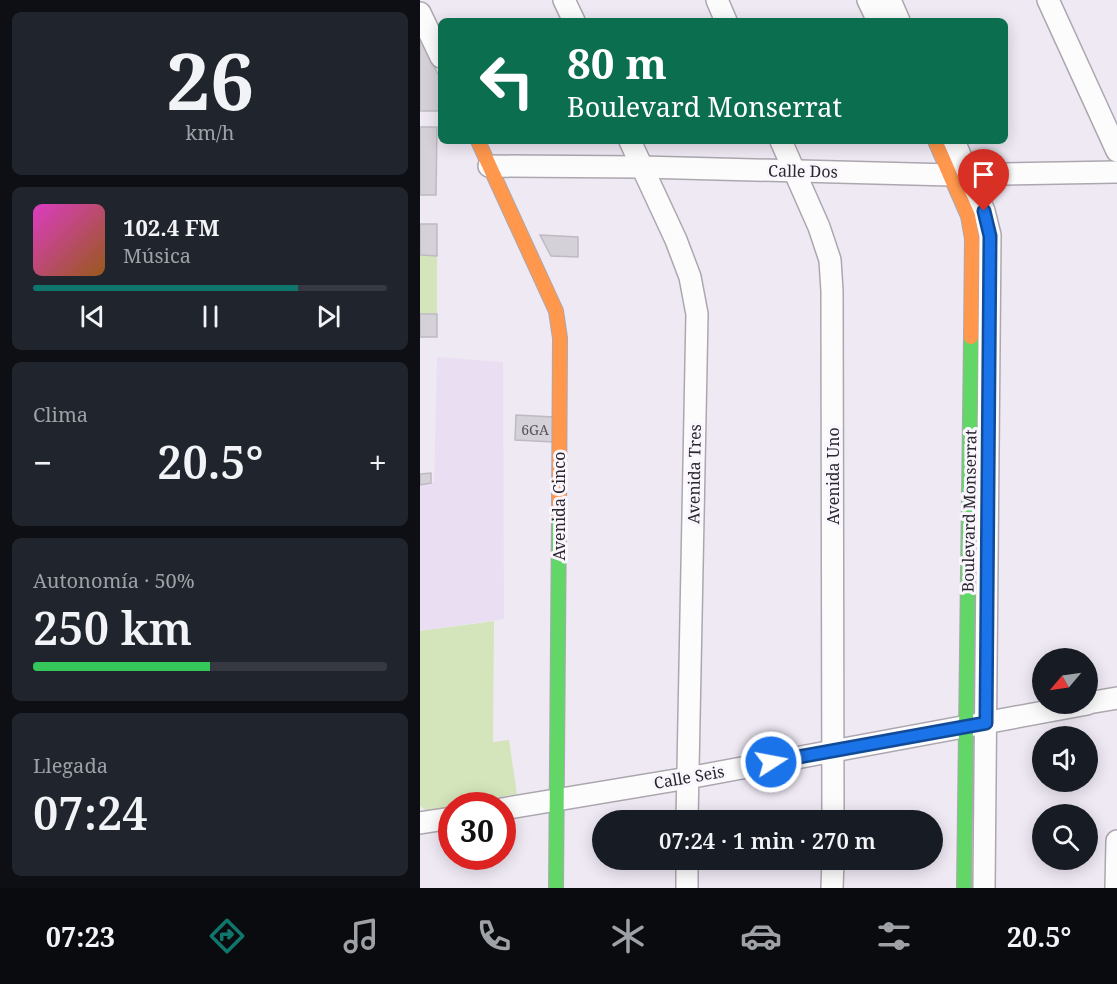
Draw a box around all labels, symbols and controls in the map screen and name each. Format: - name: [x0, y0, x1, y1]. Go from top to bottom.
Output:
- text: 26: [166, 27, 254, 133]
- text: 80 m: [567, 34, 667, 91]
- icon: left: [468, 42, 546, 120]
- text: Boulevard Monserrat: [567, 88, 842, 125]
- text: km/h: [185, 119, 235, 146]
- pin: [958, 149, 1009, 211]
- icon: arrive: [967, 158, 1000, 191]
- street label: Calle Dos: [768, 159, 838, 183]
- text: 102.4 FM: [123, 212, 220, 242]
- text: Música: [123, 242, 191, 269]
- icon: previous: [76, 300, 109, 333]
- icon: pause: [194, 300, 227, 333]
- icon: next: [312, 300, 345, 333]
- text: Clima: [33, 401, 88, 428]
- house number: 6GA: [521, 420, 549, 439]
- street label: Avenida Tres: [682, 424, 706, 524]
- street label: Avenida Uno: [822, 427, 844, 525]
- street label: Boulevard Monserrat: [957, 429, 981, 593]
- text: 20.5°: [157, 431, 264, 492]
- text: −: [33, 440, 52, 485]
- text: +: [369, 440, 387, 485]
- street label: Avenida Cinco: [548, 452, 570, 560]
- text: Autonomía · 50%: [33, 567, 195, 594]
- text: 250 km: [33, 597, 192, 658]
- north arrow: [1032, 648, 1098, 714]
- map controls: [1032, 648, 1098, 870]
- button: sound: [1032, 726, 1098, 792]
- position arrow: [739, 730, 803, 794]
- text: Llegada: [33, 752, 108, 779]
- street label: Calle Seis: [652, 760, 726, 794]
- text: 07:24: [33, 782, 148, 843]
- speed limit sign: 30: [438, 792, 516, 870]
- button: search: [1032, 804, 1098, 870]
- text: 07:24 · 1 min · 270 m: [659, 825, 876, 855]
- icon: directions: [206, 915, 248, 957]
- icon: music: [340, 915, 382, 957]
- icon: phone: [473, 915, 515, 957]
- icon: climate: [607, 915, 649, 957]
- icon: car: [740, 915, 782, 957]
- icon: filters: [873, 915, 915, 957]
- text: 07:23: [46, 918, 115, 955]
- text: 20.5°: [1007, 918, 1071, 955]

